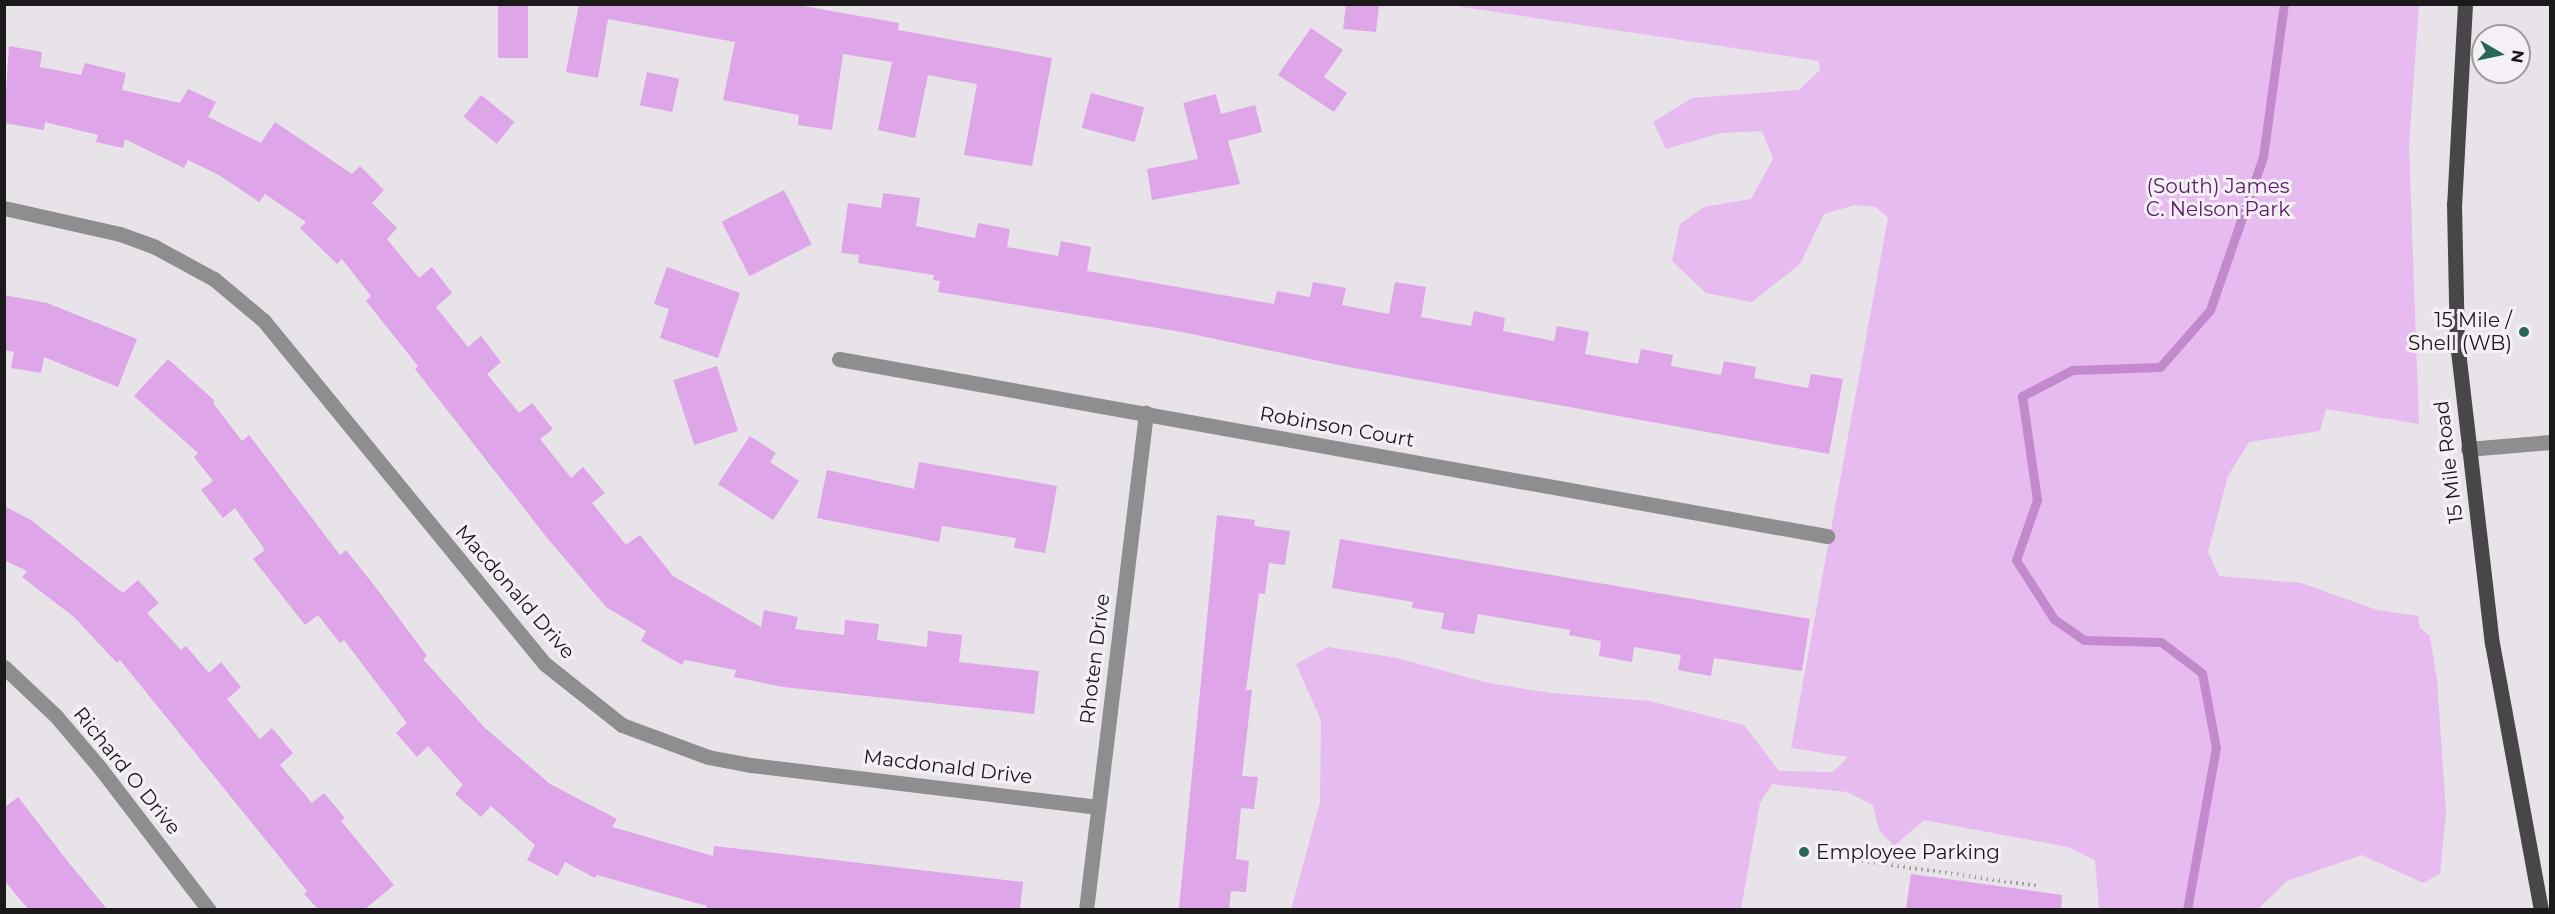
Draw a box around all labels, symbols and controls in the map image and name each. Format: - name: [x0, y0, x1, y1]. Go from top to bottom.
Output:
- north arrow: [2471, 24, 2531, 84]
- text: N: [2507, 49, 2528, 64]
- park label: (South) James C. Nelson Park: [2146, 174, 2290, 221]
- place label: 15 Mile / Shell (WB): [2408, 308, 2512, 355]
- marker: 15 Mile / Shell (WB): [2517, 325, 2531, 339]
- street label: 15 Mile Road: [2430, 399, 2468, 525]
- street label: Robinson Court: [1258, 402, 1416, 452]
- street label: Macdonald Drive: [450, 520, 580, 664]
- street label: Rhoten Drive: [1075, 592, 1115, 726]
- street label: Richard O Drive: [68, 702, 186, 840]
- street label: Macdonald Drive: [862, 745, 1034, 789]
- place label: Employee Parking: [1816, 840, 2000, 864]
- marker: Employee Parking: [1797, 845, 1811, 859]

